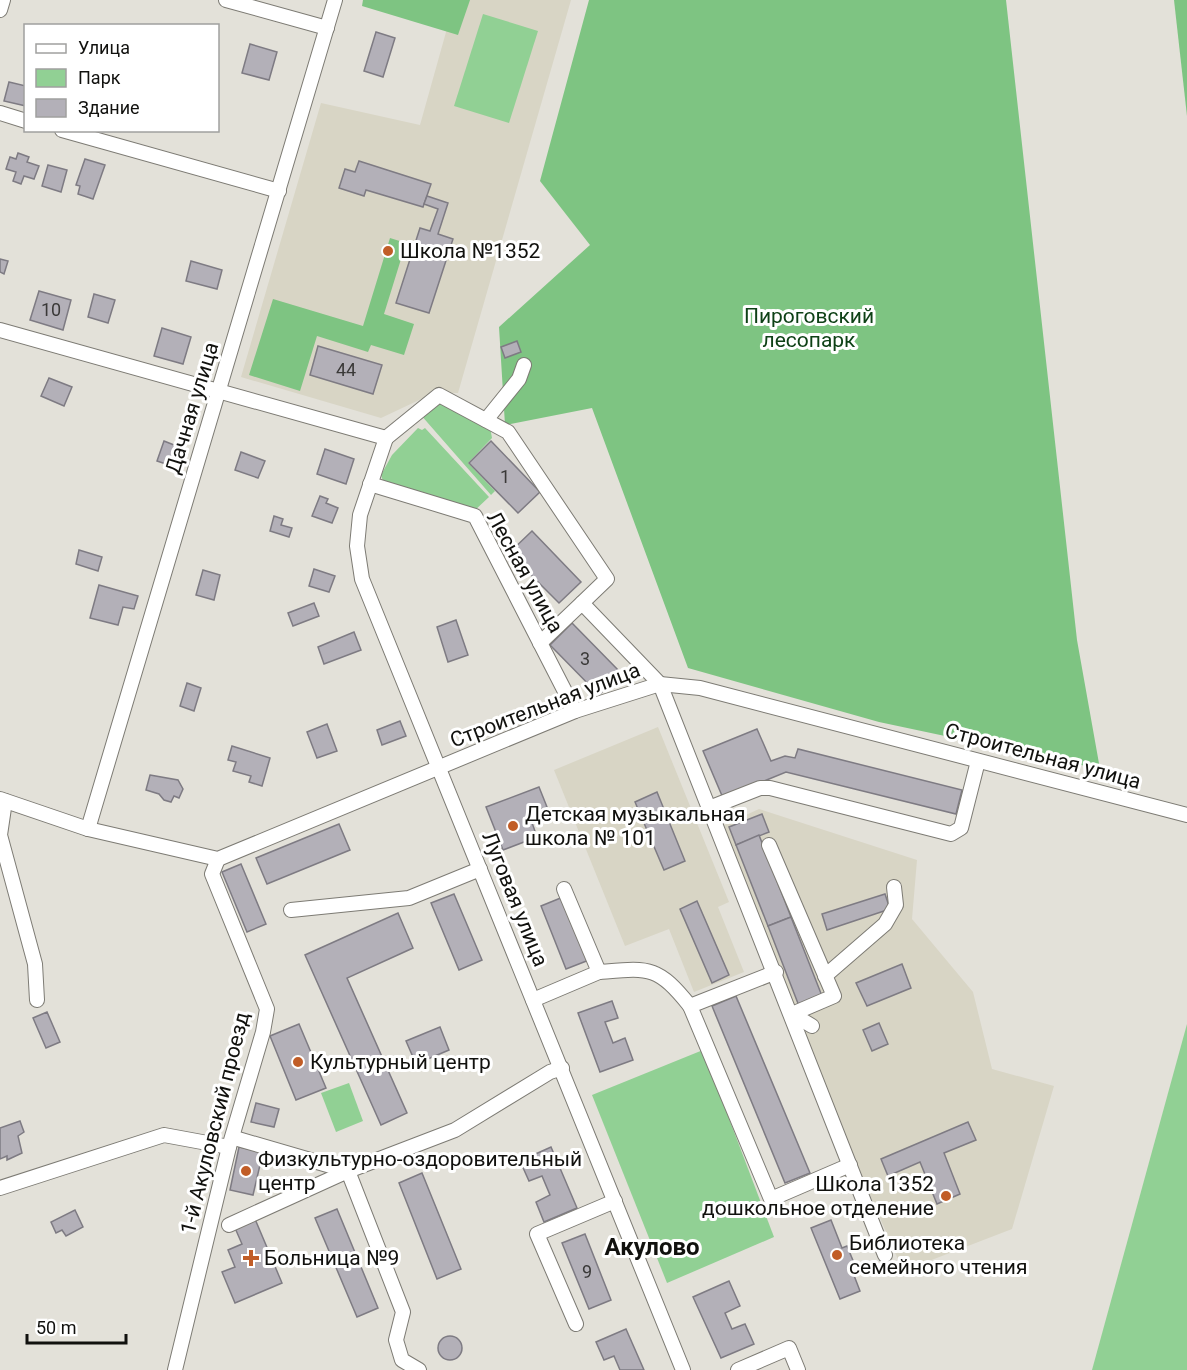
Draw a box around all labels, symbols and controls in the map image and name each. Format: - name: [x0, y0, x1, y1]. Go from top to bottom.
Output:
- legend: [24, 24, 219, 132]
- text: Улица: [78, 37, 130, 58]
- text: Парк: [78, 67, 121, 88]
- text: Здание: [78, 97, 140, 118]
- place label: Школа №1352: [400, 239, 540, 263]
- marker: Школа №1352: [381, 244, 395, 258]
- house number: 10: [41, 299, 61, 320]
- park label: Пироговский лесопарк: [744, 304, 874, 352]
- street label: Дачная улица: [161, 339, 223, 477]
- house number: 44: [336, 359, 356, 380]
- house number: 1: [500, 466, 510, 487]
- street label: Лесная улица: [482, 507, 568, 637]
- house number: 3: [580, 648, 590, 669]
- street label: Строительная улица: [447, 658, 643, 752]
- street label: Строительная улица: [943, 718, 1143, 794]
- place label: Детская музыкальная школа № 101: [525, 802, 745, 850]
- marker: Детская музыкальная школа № 101: [506, 819, 520, 833]
- street label: Луговая улица: [477, 828, 553, 970]
- street label: 1-й Акуловский проезд: [176, 1009, 254, 1236]
- place label: Культурный центр: [310, 1050, 491, 1074]
- marker: Культурный центр: [291, 1055, 305, 1069]
- place label: Физкультурно-оздоровительный центр: [258, 1147, 582, 1195]
- marker: Физкультурно-оздоровительный центр: [239, 1164, 253, 1178]
- place label: Школа 1352 дошкольное отделение: [702, 1172, 934, 1220]
- marker: Школа 1352 дошкольное отделение: [939, 1189, 953, 1203]
- place label: Библиотека семейного чтения: [849, 1231, 1027, 1279]
- district label: Акулово: [604, 1233, 700, 1261]
- place label: Больница №9: [264, 1246, 399, 1270]
- marker: Библиотека семейного чтения: [830, 1248, 844, 1262]
- marker: Больница №9: [242, 1249, 260, 1267]
- house number: 9: [582, 1261, 592, 1282]
- scale bar: [27, 1307, 126, 1345]
- text: 50 m: [36, 1317, 76, 1338]

